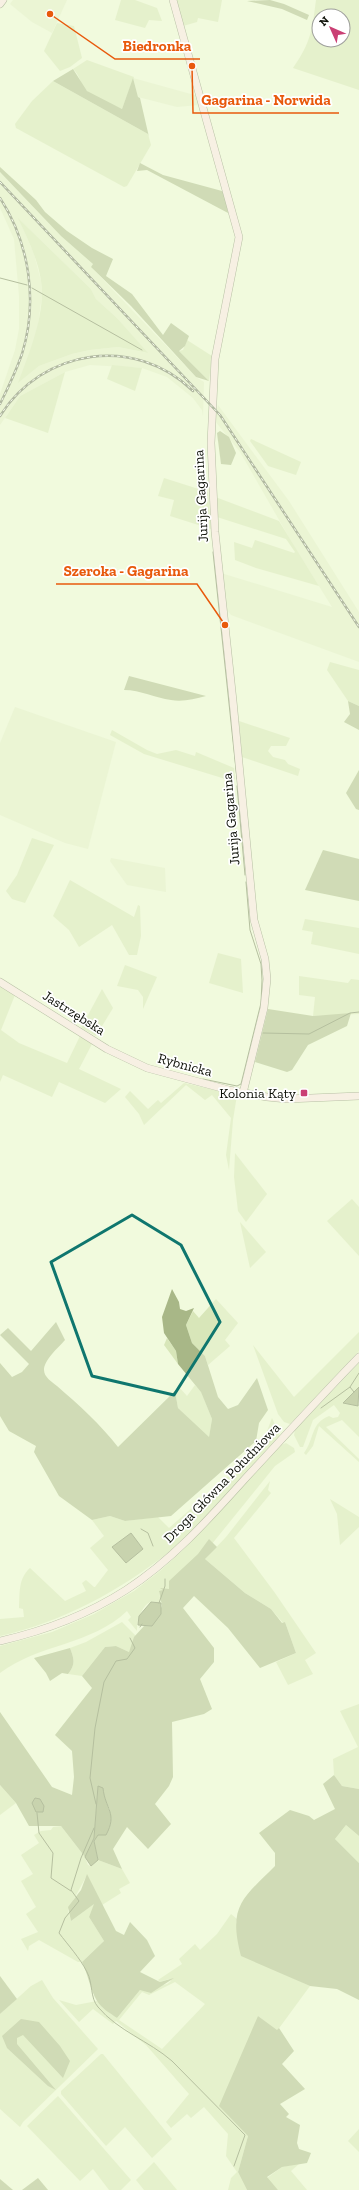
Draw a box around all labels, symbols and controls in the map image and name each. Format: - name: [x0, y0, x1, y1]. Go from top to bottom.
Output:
- north arrow: [311, 8, 351, 48]
- text: N: [317, 13, 332, 29]
- callout: Biedronka: [115, 32, 200, 59]
- text: Biedronka: [123, 37, 192, 55]
- callout: Gagarina - Norwida: [193, 86, 339, 113]
- text: Gagarina - Norwida: [201, 91, 331, 109]
- street label: Jurija Gagarina: [190, 449, 212, 543]
- callout: Szeroka - Gagarina: [56, 557, 197, 584]
- text: Szeroka - Gagarina: [64, 562, 189, 580]
- street label: Jurija Gagarina: [218, 772, 244, 866]
- street label: Jastrzębska: [40, 987, 109, 1039]
- street label: Rybnicka: [156, 1050, 214, 1080]
- place label: Kolonia Kąty: [219, 1085, 297, 1102]
- marker: Kolonia Kąty: [299, 1088, 309, 1098]
- street label: Droga Główna Południowa: [160, 1419, 284, 1547]

